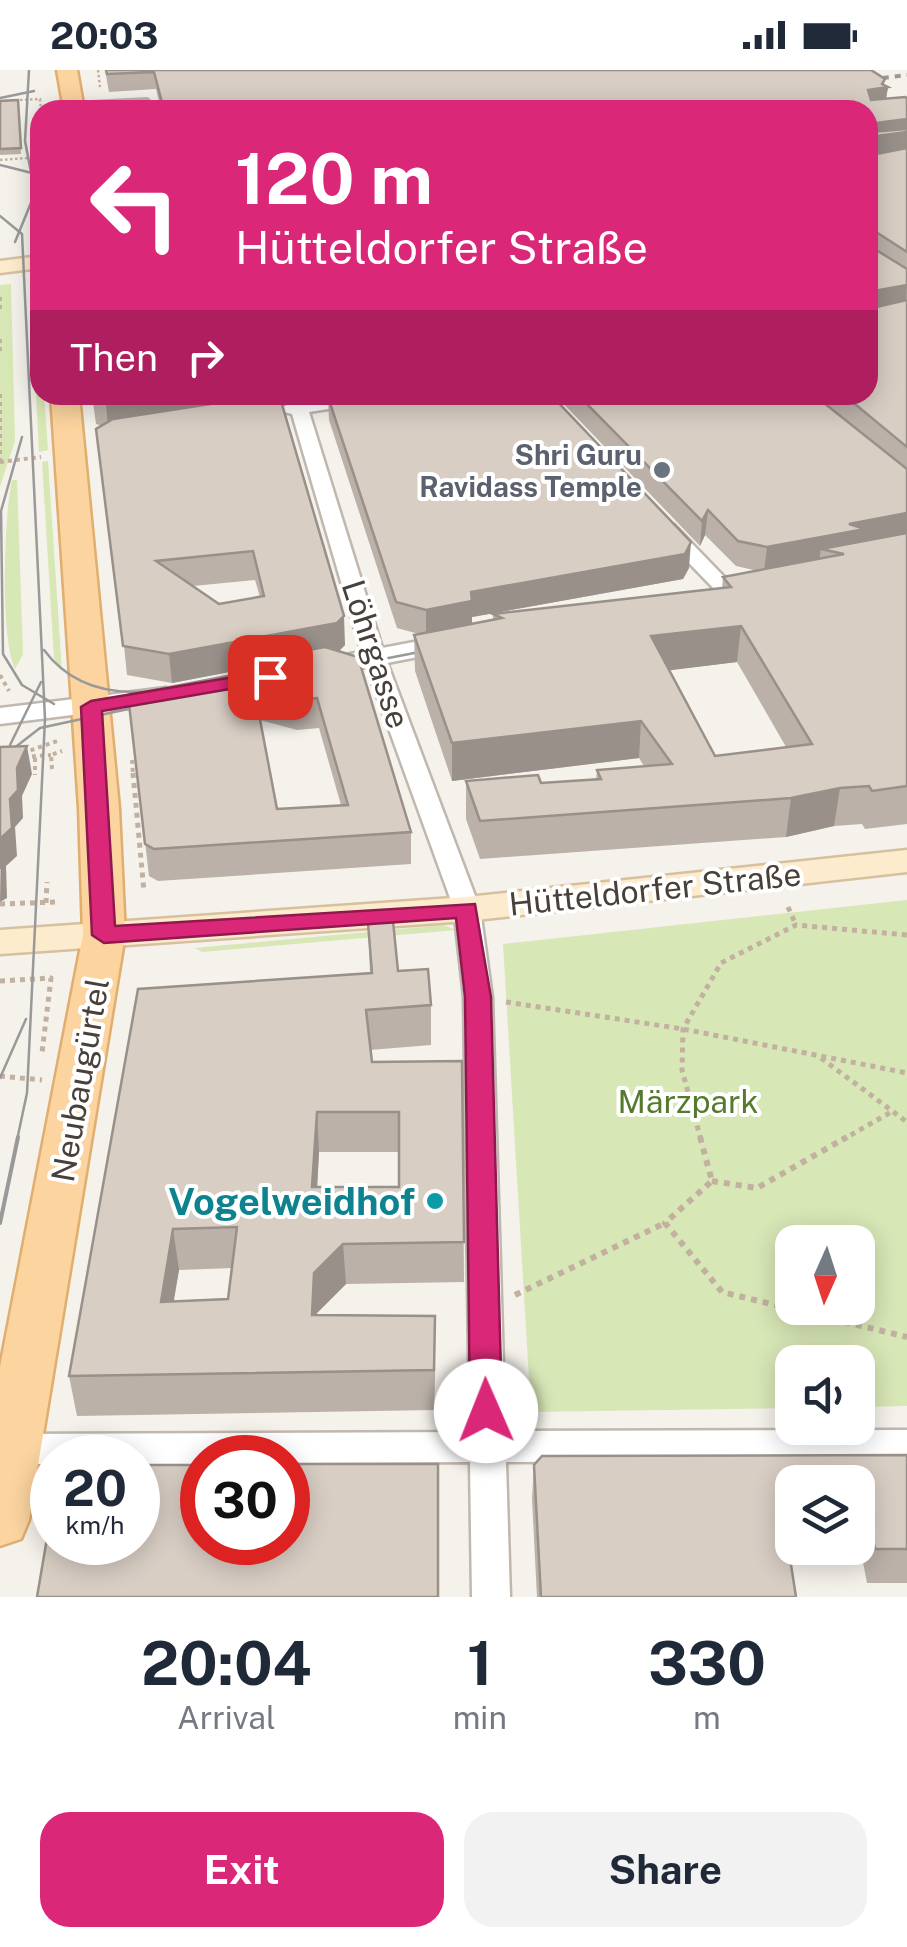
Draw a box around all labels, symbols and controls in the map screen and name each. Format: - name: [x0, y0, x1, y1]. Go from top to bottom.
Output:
- text: 20:03: [50, 13, 159, 58]
- text: 120 m: [235, 137, 433, 220]
- icon: left: [70, 140, 200, 270]
- text: Hütteldorfer Straße: [235, 221, 648, 274]
- icon: right: [178, 330, 233, 385]
- text: Then: [70, 335, 158, 380]
- place label: Shri Guru Ravidass Temple: [419, 438, 642, 503]
- marker: Shri Guru Ravidass Temple: [651, 459, 673, 481]
- street label: Löhrgasse: [335, 575, 417, 733]
- pin: [228, 635, 313, 720]
- icon: arrive: [243, 650, 298, 705]
- street label: Hütteldorfer Straße: [507, 855, 803, 923]
- street label: Neubaugürtel: [44, 975, 116, 1185]
- park label: Märzpark: [617, 1083, 759, 1120]
- place label: Vogelweidhof: [168, 1179, 415, 1224]
- marker: Vogelweidhof: [424, 1190, 446, 1212]
- north arrow: [775, 1225, 875, 1325]
- map controls: [775, 1225, 875, 1565]
- button: sound: [775, 1345, 875, 1445]
- position arrow: [434, 1359, 538, 1463]
- speed limit sign: 30: [180, 1435, 310, 1565]
- text: 20: [63, 1458, 127, 1517]
- button: layers: [775, 1465, 875, 1565]
- text: km/h: [66, 1510, 124, 1540]
- text: 20:04: [141, 1628, 312, 1699]
- text: 1: [467, 1628, 493, 1699]
- text: 330: [648, 1628, 766, 1699]
- text: Arrival: [177, 1699, 276, 1736]
- text: min: [453, 1699, 507, 1736]
- text: m: [693, 1699, 721, 1736]
- button: Exit: [40, 1812, 444, 1927]
- button: Share: [464, 1812, 867, 1927]

